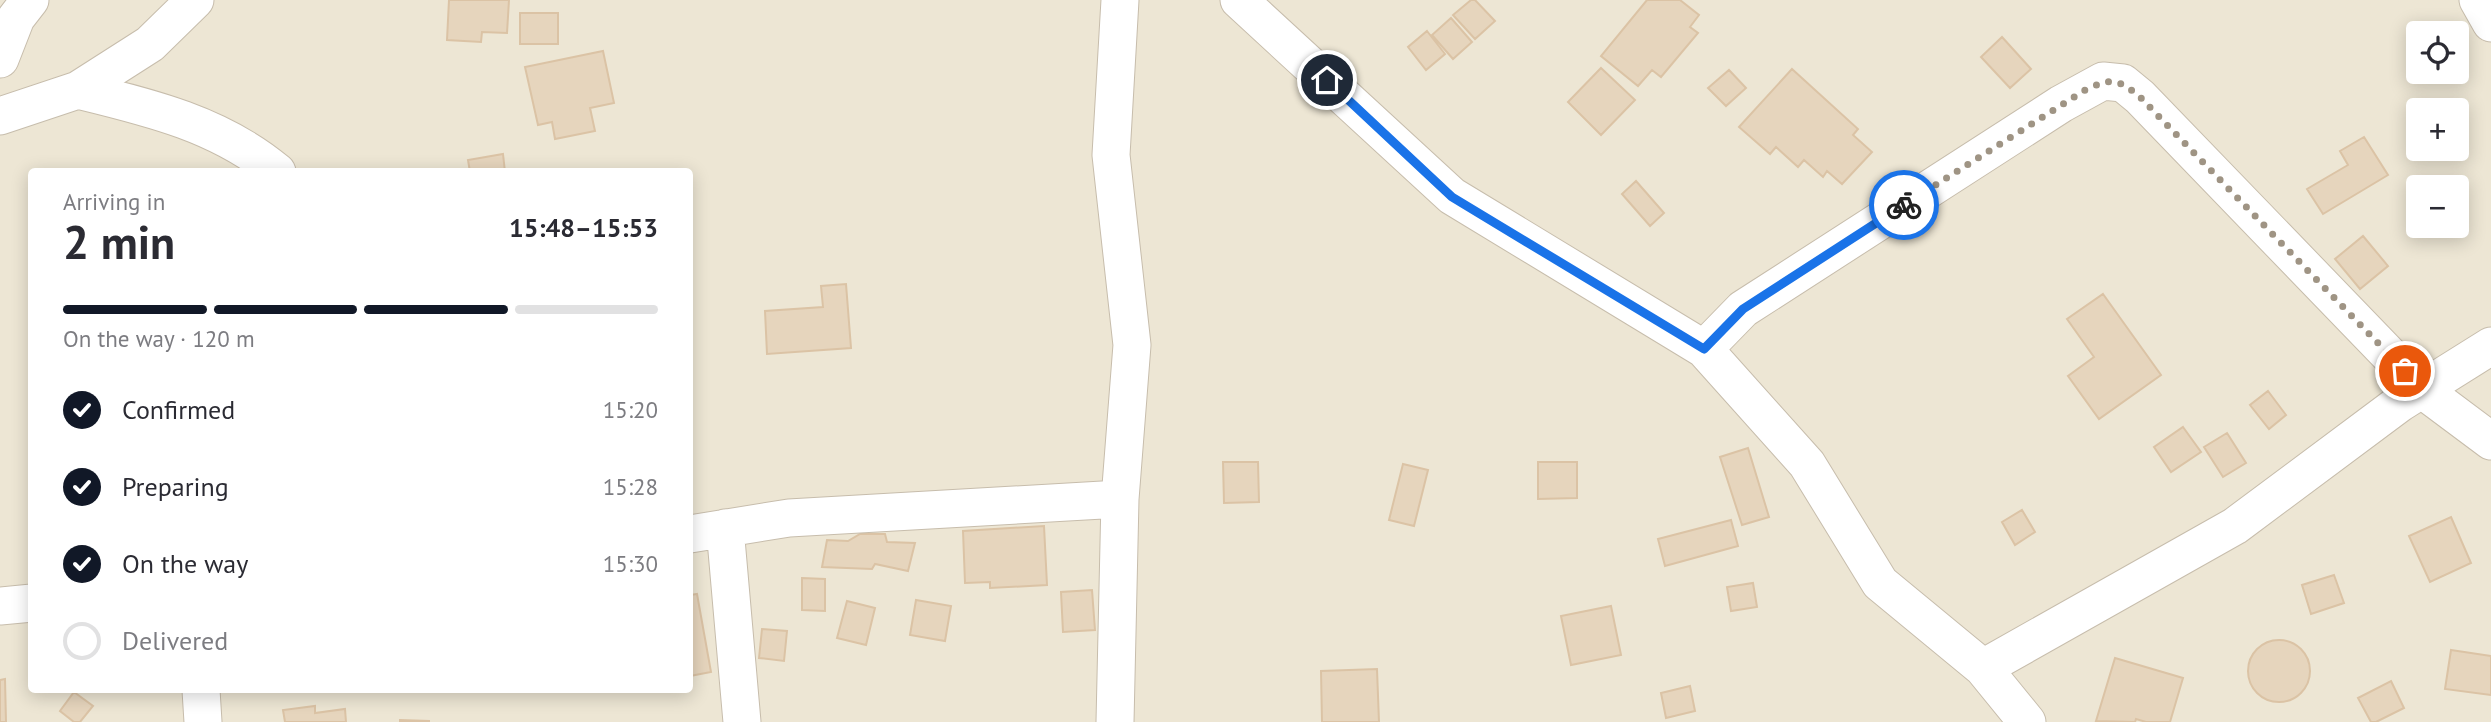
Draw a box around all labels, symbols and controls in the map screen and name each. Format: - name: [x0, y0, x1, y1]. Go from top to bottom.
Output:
- map controls: [2406, 21, 2469, 238]
- button: locate: [2406, 21, 2469, 84]
- pin: [1297, 50, 1357, 110]
- icon: home: [1308, 61, 1346, 99]
- button: +: [2406, 98, 2469, 161]
- courier: [1869, 170, 1939, 240]
- button: −: [2406, 175, 2469, 238]
- icon: bike: [1885, 186, 1923, 224]
- text: Arriving in: [63, 187, 165, 216]
- text: 15:48–15:53: [509, 211, 658, 244]
- text: 2 min: [63, 212, 175, 272]
- text: On the way · 120 m: [63, 324, 255, 353]
- pin: [2375, 341, 2435, 401]
- icon: bag: [2386, 352, 2424, 390]
- icon: check: [63, 391, 101, 429]
- text: Confirmed: [122, 393, 235, 426]
- text: 15:20: [603, 395, 658, 424]
- icon: check: [63, 468, 101, 506]
- text: Preparing: [122, 470, 229, 503]
- text: 15:28: [603, 472, 658, 501]
- icon: check: [63, 545, 101, 583]
- text: On the way: [122, 547, 248, 580]
- text: 15:30: [603, 549, 658, 578]
- text: Delivered: [122, 624, 228, 657]

